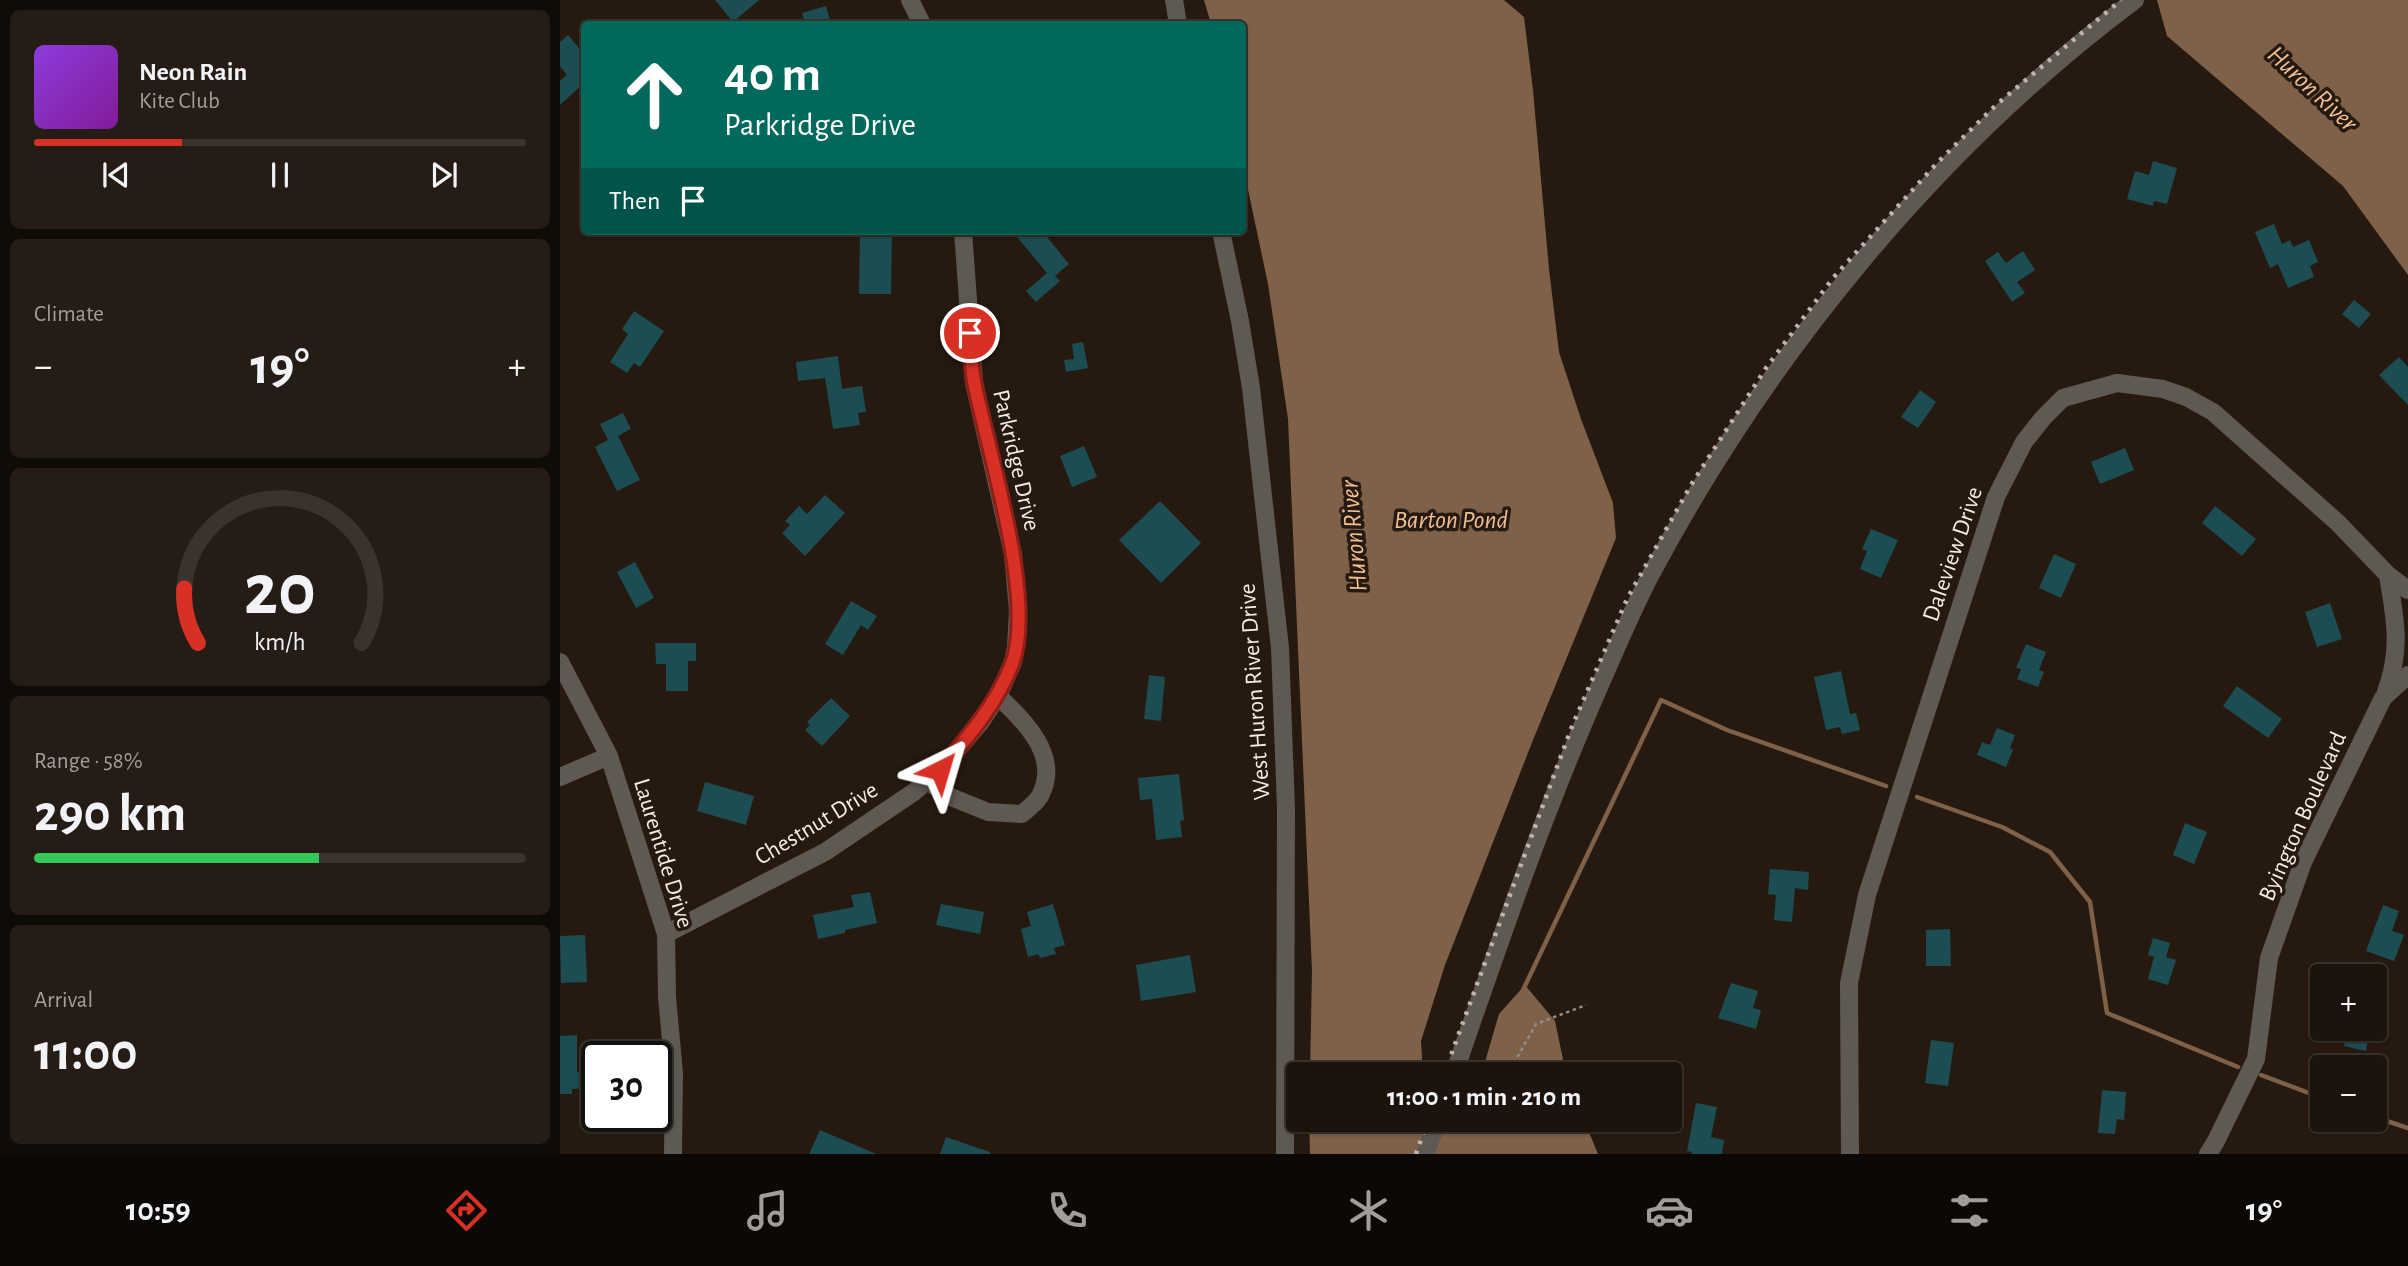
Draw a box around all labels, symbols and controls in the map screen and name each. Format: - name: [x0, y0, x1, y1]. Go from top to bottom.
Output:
- water label: Huron River: [2263, 41, 2363, 137]
- icon: ahead: [609, 49, 700, 140]
- text: 40 m: [724, 51, 821, 100]
- text: Neon Rain: [139, 59, 247, 85]
- text: Kite Club: [139, 90, 220, 113]
- text: Parkridge Drive: [724, 109, 916, 141]
- icon: previous: [97, 156, 135, 194]
- icon: pause: [261, 156, 299, 194]
- icon: next: [425, 156, 463, 194]
- icon: arrive: [674, 182, 712, 220]
- text: Then: [609, 188, 660, 214]
- text: Climate: [34, 303, 104, 326]
- pin: [940, 303, 1000, 363]
- icon: arrive: [951, 314, 989, 352]
- text: 19°: [250, 341, 310, 393]
- text: −: [34, 348, 52, 386]
- text: +: [508, 348, 526, 386]
- street label: Parkridge Drive: [988, 387, 1044, 533]
- water label: Huron River: [1336, 478, 1372, 593]
- street label: Daleview Drive: [1919, 484, 1987, 625]
- water label: Barton Pond: [1394, 507, 1509, 533]
- text: 20: [244, 555, 316, 628]
- street label: West Huron River Drive: [1235, 583, 1275, 801]
- text: km/h: [254, 630, 306, 655]
- street label: Byington Boulevard: [2255, 728, 2351, 905]
- position arrow: [903, 733, 977, 807]
- text: Range · 58%: [34, 750, 143, 773]
- street label: Laurentide Drive: [629, 776, 697, 931]
- street label: Chestnut Drive: [751, 778, 882, 870]
- text: 290 km: [34, 788, 186, 840]
- map controls: [2310, 964, 2387, 1132]
- button: +: [2310, 964, 2387, 1041]
- text: Arrival: [34, 989, 93, 1012]
- text: 11:00: [34, 1027, 138, 1079]
- speed limit sign: 30: [581, 1041, 672, 1132]
- button: −: [2310, 1055, 2387, 1132]
- text: 11:00 · 1 min · 210 m: [1387, 1084, 1581, 1110]
- icon: directions: [442, 1186, 491, 1235]
- icon: music: [743, 1186, 792, 1235]
- icon: phone: [1043, 1186, 1092, 1235]
- icon: climate: [1344, 1186, 1393, 1235]
- icon: car: [1645, 1186, 1694, 1235]
- icon: filters: [1945, 1186, 1994, 1235]
- text: 10:59: [126, 1194, 191, 1226]
- text: 19°: [2246, 1194, 2282, 1226]

